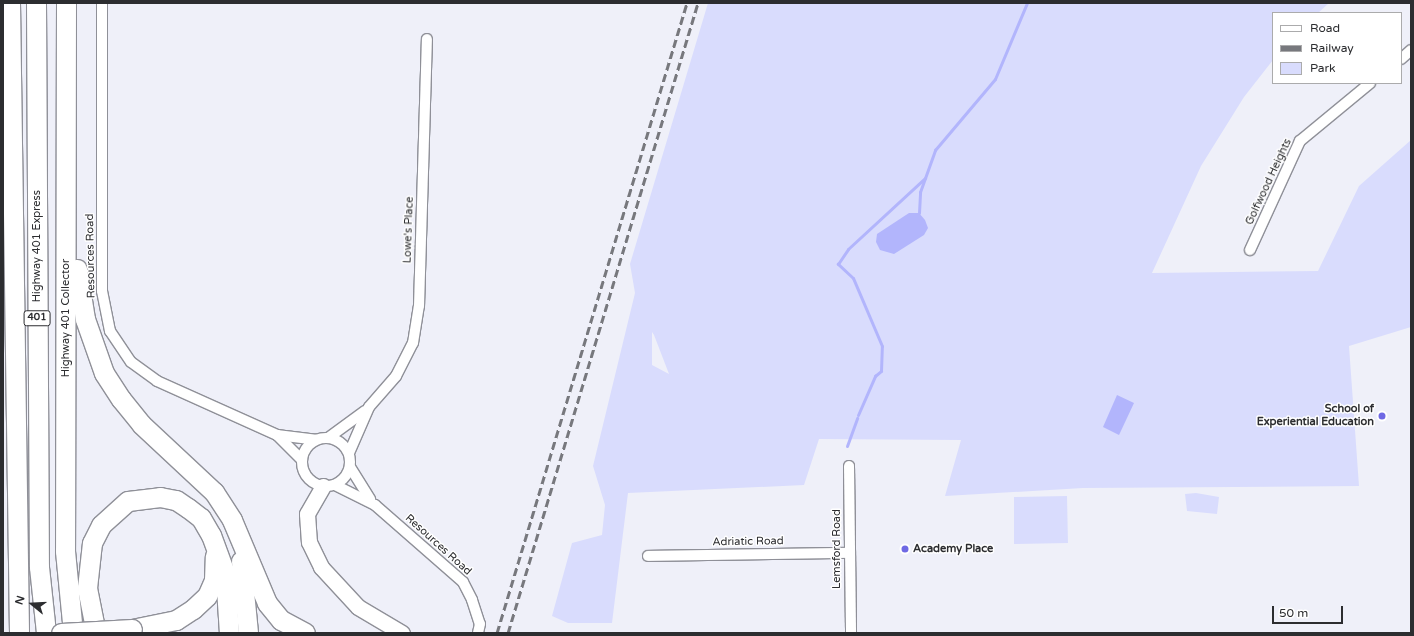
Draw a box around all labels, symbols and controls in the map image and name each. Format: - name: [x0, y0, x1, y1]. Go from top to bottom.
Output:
- legend: [1272, 12, 1402, 84]
- text: Road: [1310, 21, 1340, 35]
- text: Railway: [1310, 41, 1354, 55]
- text: Park: [1310, 61, 1336, 75]
- street label: Golfwood Heights: [1243, 137, 1295, 227]
- street label: Highway 401 Express: [30, 190, 44, 302]
- street label: Lowe's Place: [401, 196, 417, 264]
- street label: Resources Road: [84, 214, 98, 298]
- street label: Highway 401 Collector: [59, 259, 73, 377]
- road number: 401: [23, 310, 51, 326]
- place label: School of Experiential Education: [1257, 403, 1374, 429]
- marker: School of Experiential Education: [1377, 411, 1387, 421]
- street label: Lemsford Road: [830, 509, 844, 589]
- street label: Resources Road: [402, 512, 474, 578]
- street label: Adriatic Road: [712, 535, 784, 549]
- place label: Academy Place: [913, 542, 993, 556]
- marker: Academy Place: [900, 544, 910, 554]
- north arrow: [12, 584, 52, 624]
- text: N: [13, 594, 28, 606]
- scale bar: [1274, 598, 1345, 624]
- text: 50 m: [1279, 606, 1308, 620]

